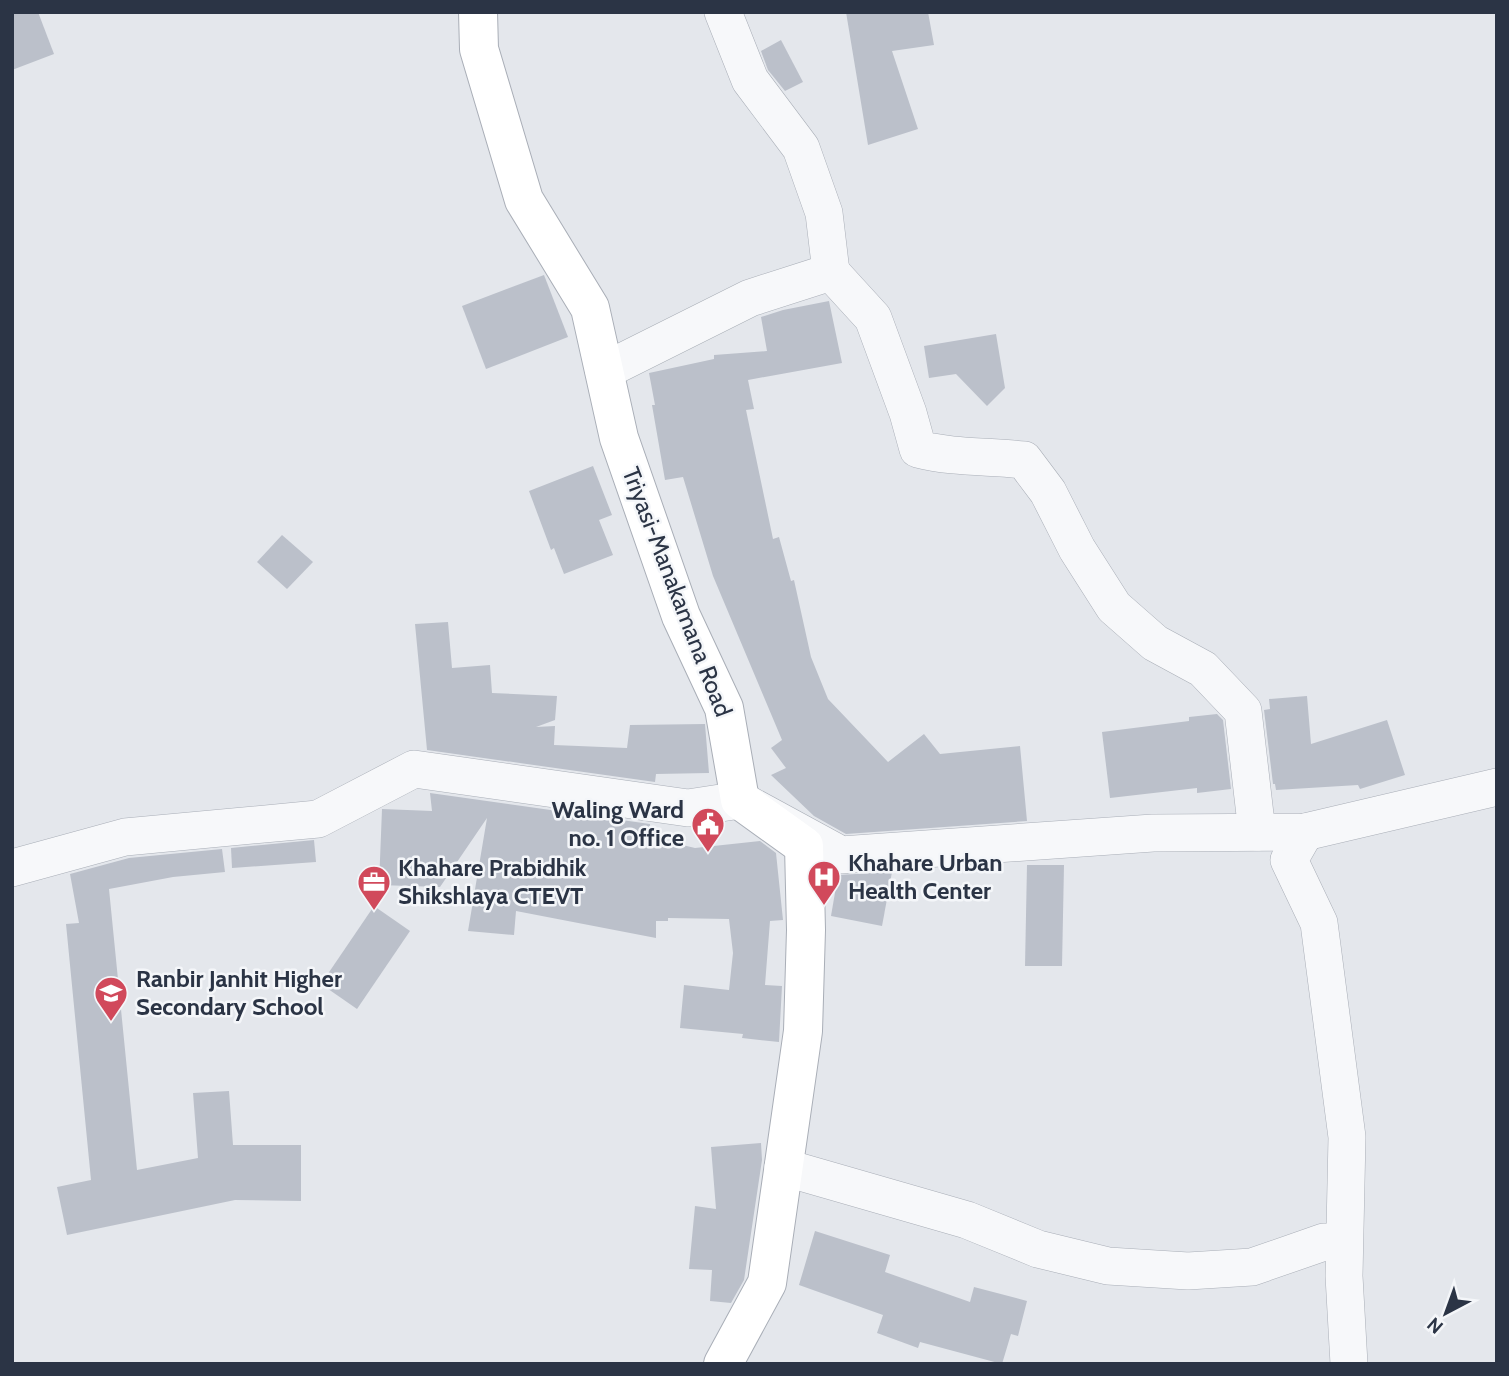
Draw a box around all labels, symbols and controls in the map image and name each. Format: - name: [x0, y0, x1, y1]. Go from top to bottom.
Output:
- street label: Triyasi-Manakamana Road: [616, 463, 738, 721]
- place label: Waling Ward no. 1 Office: [551, 795, 684, 852]
- public building icon: Waling Ward no. 1 Office: [689, 805, 727, 854]
- place label: Khahare Urban Health Center: [848, 848, 1003, 905]
- place label: Khahare Prabidhik Shikshlaya CTEVT: [398, 853, 587, 910]
- hospital icon: Khahare Urban Health Center: [805, 858, 843, 907]
- office icon: Khahare Prabidhik Shikshlaya CTEVT: [355, 863, 393, 912]
- place label: Ranbir Janhit Higher Secondary School: [136, 964, 342, 1021]
- school or university icon: Ranbir Janhit Higher Secondary School: [92, 974, 130, 1023]
- north arrow: [1411, 1278, 1481, 1348]
- text: N: [1423, 1312, 1448, 1339]

